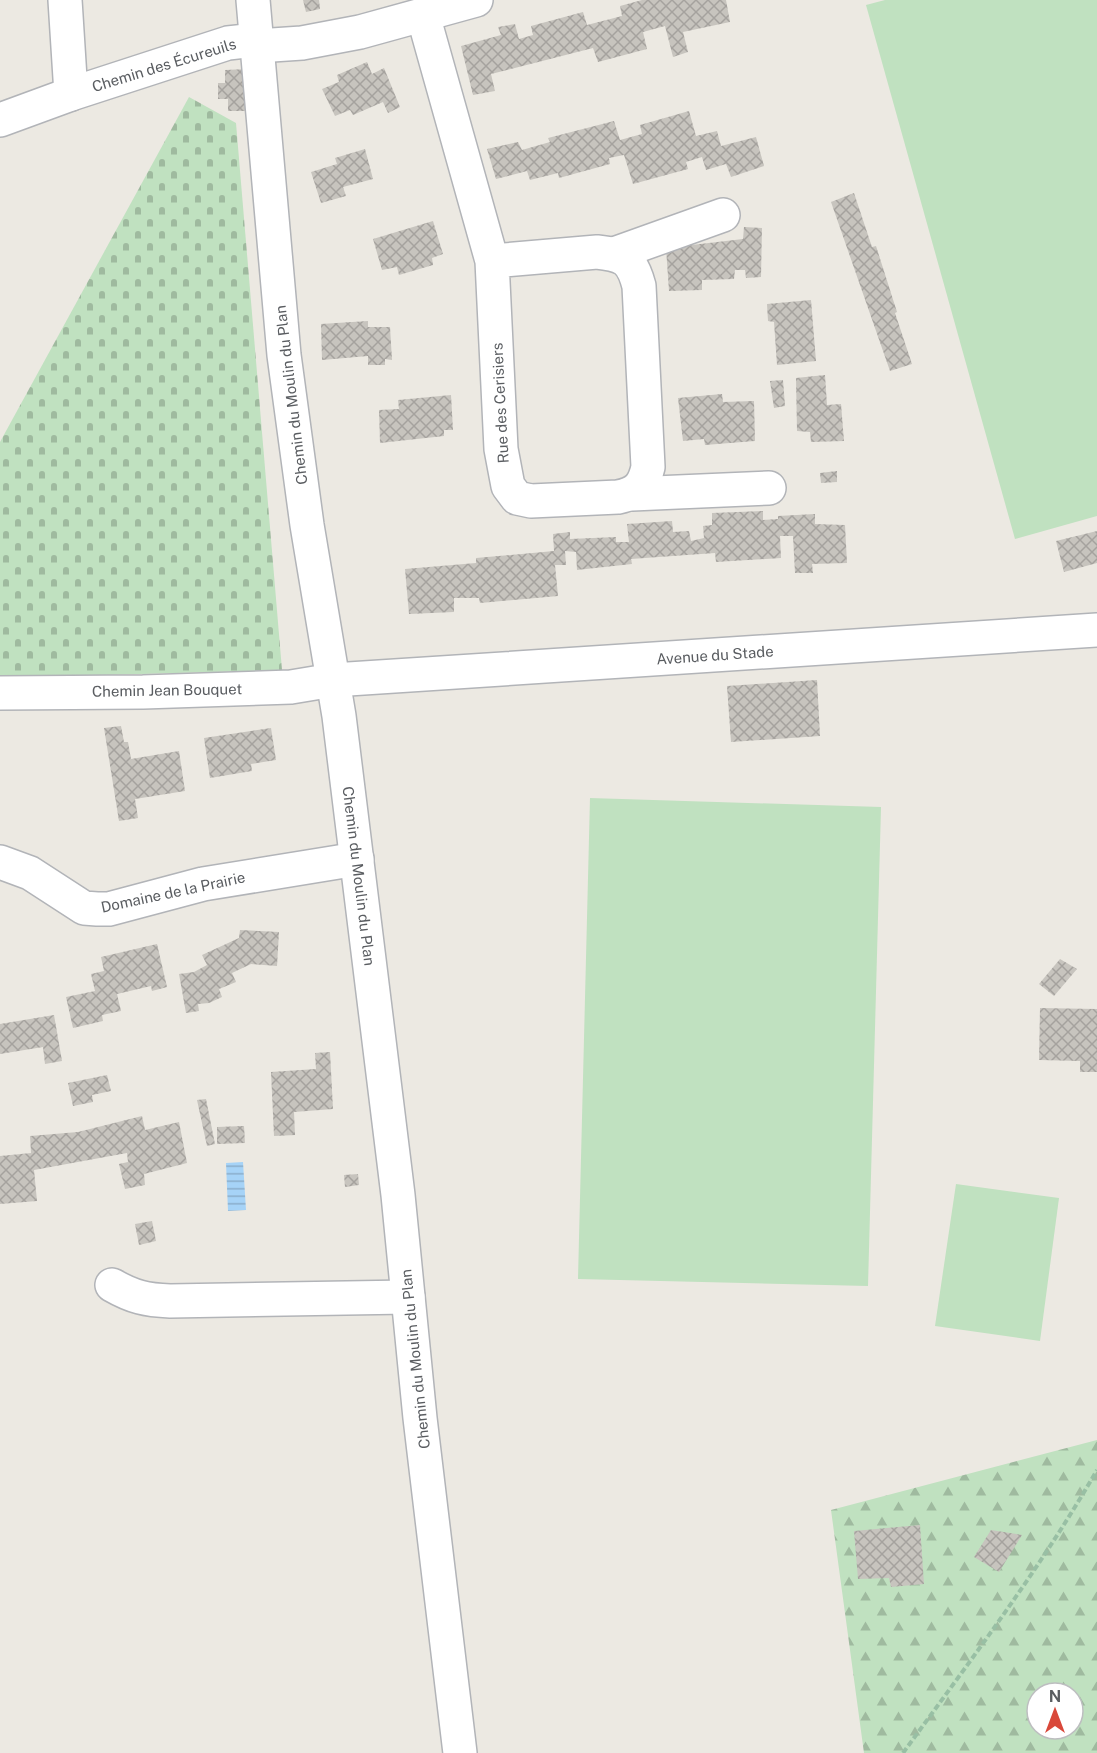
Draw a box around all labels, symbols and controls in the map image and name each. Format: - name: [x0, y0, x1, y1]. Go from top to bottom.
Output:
- street label: Chemin des Écureuils: [90, 35, 238, 95]
- street label: Chemin du Moulin du Plan: [272, 304, 310, 486]
- street label: Rue des Cerisiers: [488, 342, 512, 464]
- street label: Avenue du Stade: [656, 642, 774, 668]
- street label: Chemin Jean Bouquet: [92, 680, 242, 700]
- street label: Chemin du Moulin du Plan: [340, 785, 378, 967]
- street label: Domaine de la Prairie: [99, 868, 247, 916]
- street label: Chemin du Moulin du Plan: [397, 1268, 433, 1450]
- north arrow: [1025, 1681, 1085, 1741]
- text: N: [1049, 1687, 1061, 1706]

